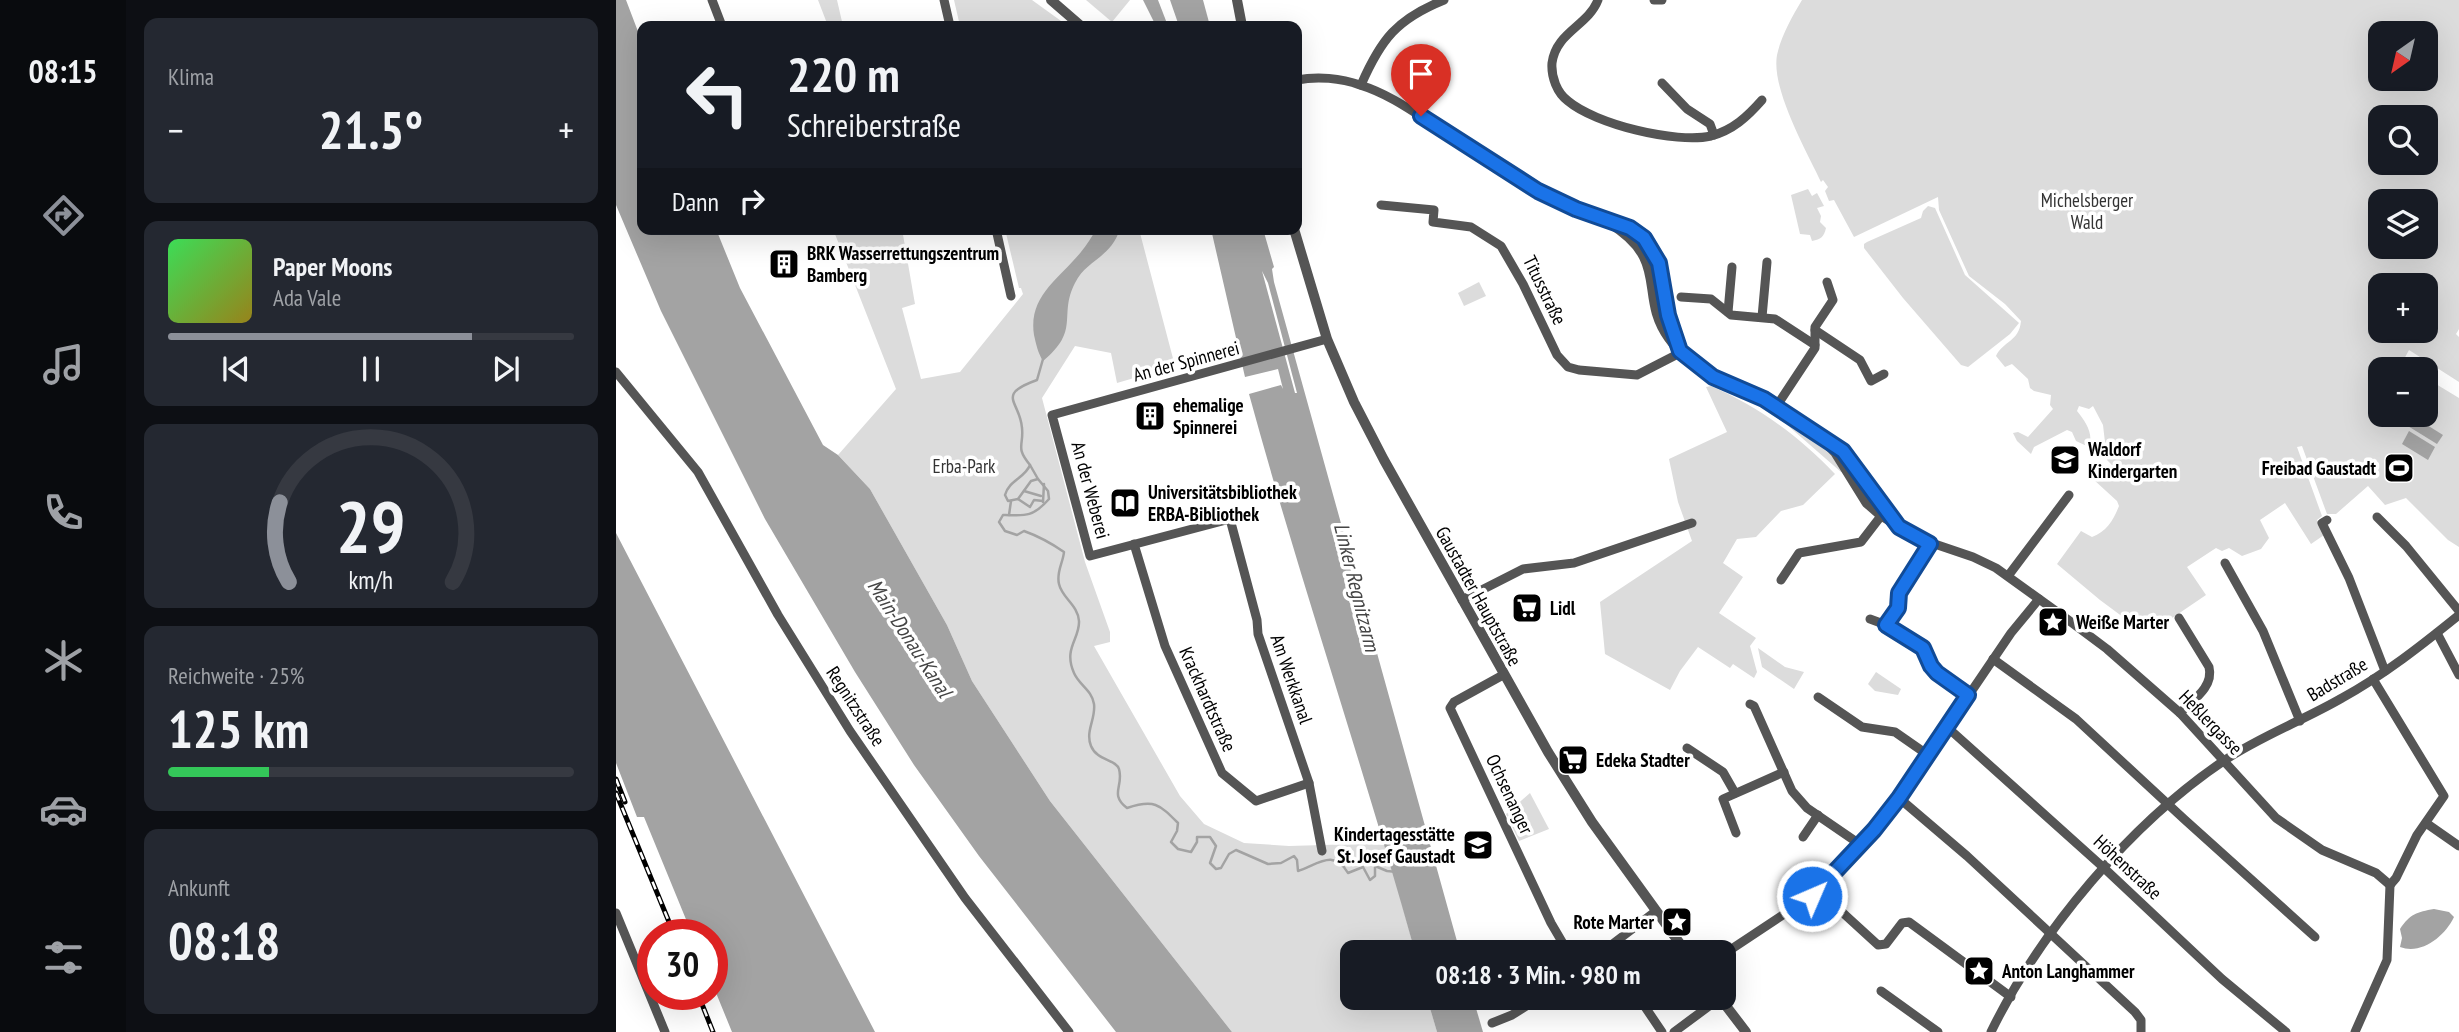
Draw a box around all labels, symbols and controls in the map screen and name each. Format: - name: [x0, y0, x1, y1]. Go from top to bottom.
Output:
- north arrow: [2368, 21, 2438, 91]
- map controls: [2368, 21, 2438, 427]
- text: 220 m: [787, 42, 900, 106]
- pin: [1391, 44, 1451, 116]
- icon: left: [672, 49, 763, 140]
- text: 08:15: [28, 50, 98, 92]
- icon: arrive: [1402, 55, 1440, 93]
- text: Klima: [168, 62, 214, 91]
- text: 21.5°: [319, 96, 423, 163]
- text: Schreiberstraße: [787, 104, 961, 146]
- text: −: [168, 105, 184, 154]
- text: +: [558, 105, 574, 154]
- button: search: [2368, 105, 2438, 175]
- icon: right: [733, 182, 771, 220]
- text: Dann: [672, 185, 719, 218]
- park label: Michelsberger Wald: [2041, 188, 2134, 234]
- button: layers: [2368, 189, 2438, 259]
- icon: directions: [39, 191, 88, 240]
- place label: BRK Wasserrettungszentrum Bamberg: [807, 241, 999, 287]
- building icon: BRK Wasserrettungszentrum Bamberg: [767, 247, 801, 281]
- text: Paper Moons: [273, 250, 392, 283]
- street label: Titusstraße: [1518, 251, 1572, 329]
- button: +: [2368, 273, 2438, 343]
- text: Ada Vale: [273, 283, 341, 312]
- street label: An der Spinnerei: [1130, 335, 1242, 387]
- icon: music: [39, 340, 88, 389]
- icon: previous: [217, 350, 255, 388]
- icon: pause: [352, 350, 390, 388]
- icon: next: [487, 350, 525, 388]
- button: −: [2368, 357, 2438, 427]
- place label: ehemalige Spinnerei: [1173, 393, 1244, 439]
- building icon: ehemalige Spinnerei: [1133, 399, 1167, 433]
- place label: Waldorf Kindergarten: [2087, 437, 2177, 483]
- street label: An der Weberei: [1067, 439, 1115, 541]
- school or university icon: Waldorf Kindergarten: [2048, 443, 2082, 477]
- sports icon: Freibad Gaustadt: [2382, 451, 2416, 485]
- park label: Erba-Park: [933, 454, 996, 478]
- place label: Freibad Gaustadt: [2262, 456, 2376, 480]
- text: 29: [336, 478, 406, 572]
- place label: Universitätsbibliothek ERBA-Bibliothek: [1148, 480, 1297, 526]
- library icon: Universitätsbibliothek ERBA-Bibliothek: [1108, 486, 1142, 520]
- icon: phone: [39, 488, 88, 537]
- water label: Linker Regnitzarm: [1328, 520, 1386, 655]
- street label: Gaustadter Hauptstraße: [1431, 522, 1527, 670]
- text: km/h: [349, 564, 393, 596]
- water label: Main-Donau-Kanal: [862, 574, 959, 704]
- supermarket icon: Lidl: [1510, 591, 1544, 625]
- place label: Lidl: [1550, 596, 1576, 620]
- place icon: Weiße Marter: [2036, 605, 2070, 639]
- place label: Weiße Marter: [2075, 610, 2170, 634]
- street label: Am Werkkanal: [1266, 631, 1319, 727]
- icon: climate: [39, 636, 88, 685]
- street label: Krackhardtstraße: [1174, 643, 1242, 755]
- street label: Badstraße: [2302, 652, 2372, 706]
- text: Reichweite · 25%: [168, 661, 304, 690]
- street label: Regnitzstraße: [821, 662, 891, 751]
- street label: Heßlergasse: [2174, 684, 2248, 760]
- text: 125 km: [168, 695, 309, 762]
- supermarket icon: Edeka Stadter: [1556, 743, 1590, 777]
- place label: Edeka Stadter: [1596, 748, 1690, 772]
- street label: Ochsenanger: [1481, 750, 1539, 838]
- icon: car: [39, 785, 88, 834]
- place label: Kindertagesstätte St. Josef Gaustadt: [1334, 822, 1455, 868]
- school or university icon: Kindertagesstätte St. Josef Gaustadt: [1461, 828, 1495, 862]
- street label: Höhenstraße: [2089, 829, 2167, 905]
- position arrow: [1775, 859, 1849, 933]
- text: Ankunft: [168, 873, 230, 902]
- place icon: Rote Marter: [1660, 905, 1694, 939]
- text: 08:18: [168, 907, 280, 974]
- place label: Rote Marter: [1573, 910, 1654, 934]
- speed limit sign: 30: [637, 919, 728, 1010]
- icon: filters: [39, 933, 88, 982]
- place icon: Anton Langhammer: [1962, 954, 1996, 988]
- text: 08:18 · 3 Min. · 980 m: [1436, 958, 1640, 991]
- place label: Anton Langhammer: [2001, 959, 2135, 983]

